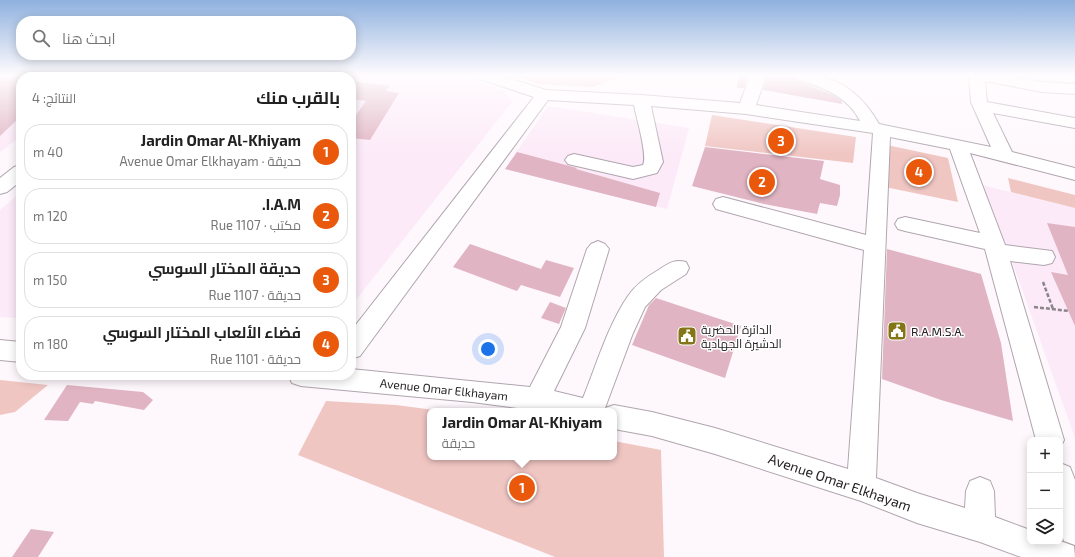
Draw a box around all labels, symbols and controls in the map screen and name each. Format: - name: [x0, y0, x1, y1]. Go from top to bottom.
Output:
- search box: [16, 16, 356, 60]
- icon: search: [30, 27, 52, 49]
- text: ابحث هنا: [62, 29, 115, 47]
- text: بالقرب منك: [256, 87, 340, 107]
- text: النتائج: 4: [32, 90, 76, 106]
- pin: 3: [768, 126, 794, 156]
- text: Jardin Omar Al-Khiyam: [141, 131, 301, 149]
- text: 40 m: [33, 144, 63, 160]
- text: 1: [323, 144, 329, 160]
- text: حديقة · Avenue Omar Elkhayam: [119, 153, 301, 169]
- pin: 4: [906, 157, 932, 187]
- pin: 2: [749, 167, 775, 197]
- text: I.A.M.: [262, 195, 301, 213]
- text: 120 m: [33, 208, 68, 224]
- text: 2: [322, 208, 330, 224]
- text: مكتب · Rue 1107: [211, 217, 301, 233]
- text: حديقة المختار السوسي: [148, 259, 301, 277]
- text: 150 m: [33, 272, 67, 288]
- text: 3: [322, 272, 330, 288]
- text: حديقة · Rue 1107: [209, 287, 301, 303]
- public building icon: R.A.M.S.A.: [886, 320, 908, 342]
- place label: الدائرة الحضرية الدشيرة الجهادية: [701, 322, 782, 351]
- text: فضاء الألعاب المختار السوسي: [103, 323, 301, 341]
- place label: R.A.M.S.A.: [911, 324, 964, 338]
- public building icon: الدائرة الحضرية الدشيرة الجهادية: [676, 325, 698, 347]
- text: 180 m: [33, 336, 68, 352]
- text: 4: [322, 336, 330, 352]
- your location: [478, 339, 498, 359]
- text: حديقة · Rue 1101: [210, 351, 301, 367]
- street label: Avenue Omar Elkhayam: [379, 375, 509, 403]
- popup: [427, 408, 617, 460]
- text: Jardin Omar Al-Khiyam: [442, 413, 602, 431]
- text: حديقة: [442, 435, 475, 451]
- map controls: [1027, 437, 1063, 545]
- button: +: [1027, 437, 1063, 473]
- street label: Avenue Omar Elkhayam: [766, 450, 914, 514]
- pin: 1: [509, 473, 535, 503]
- button: −: [1027, 473, 1063, 509]
- button: layers: [1027, 509, 1063, 545]

